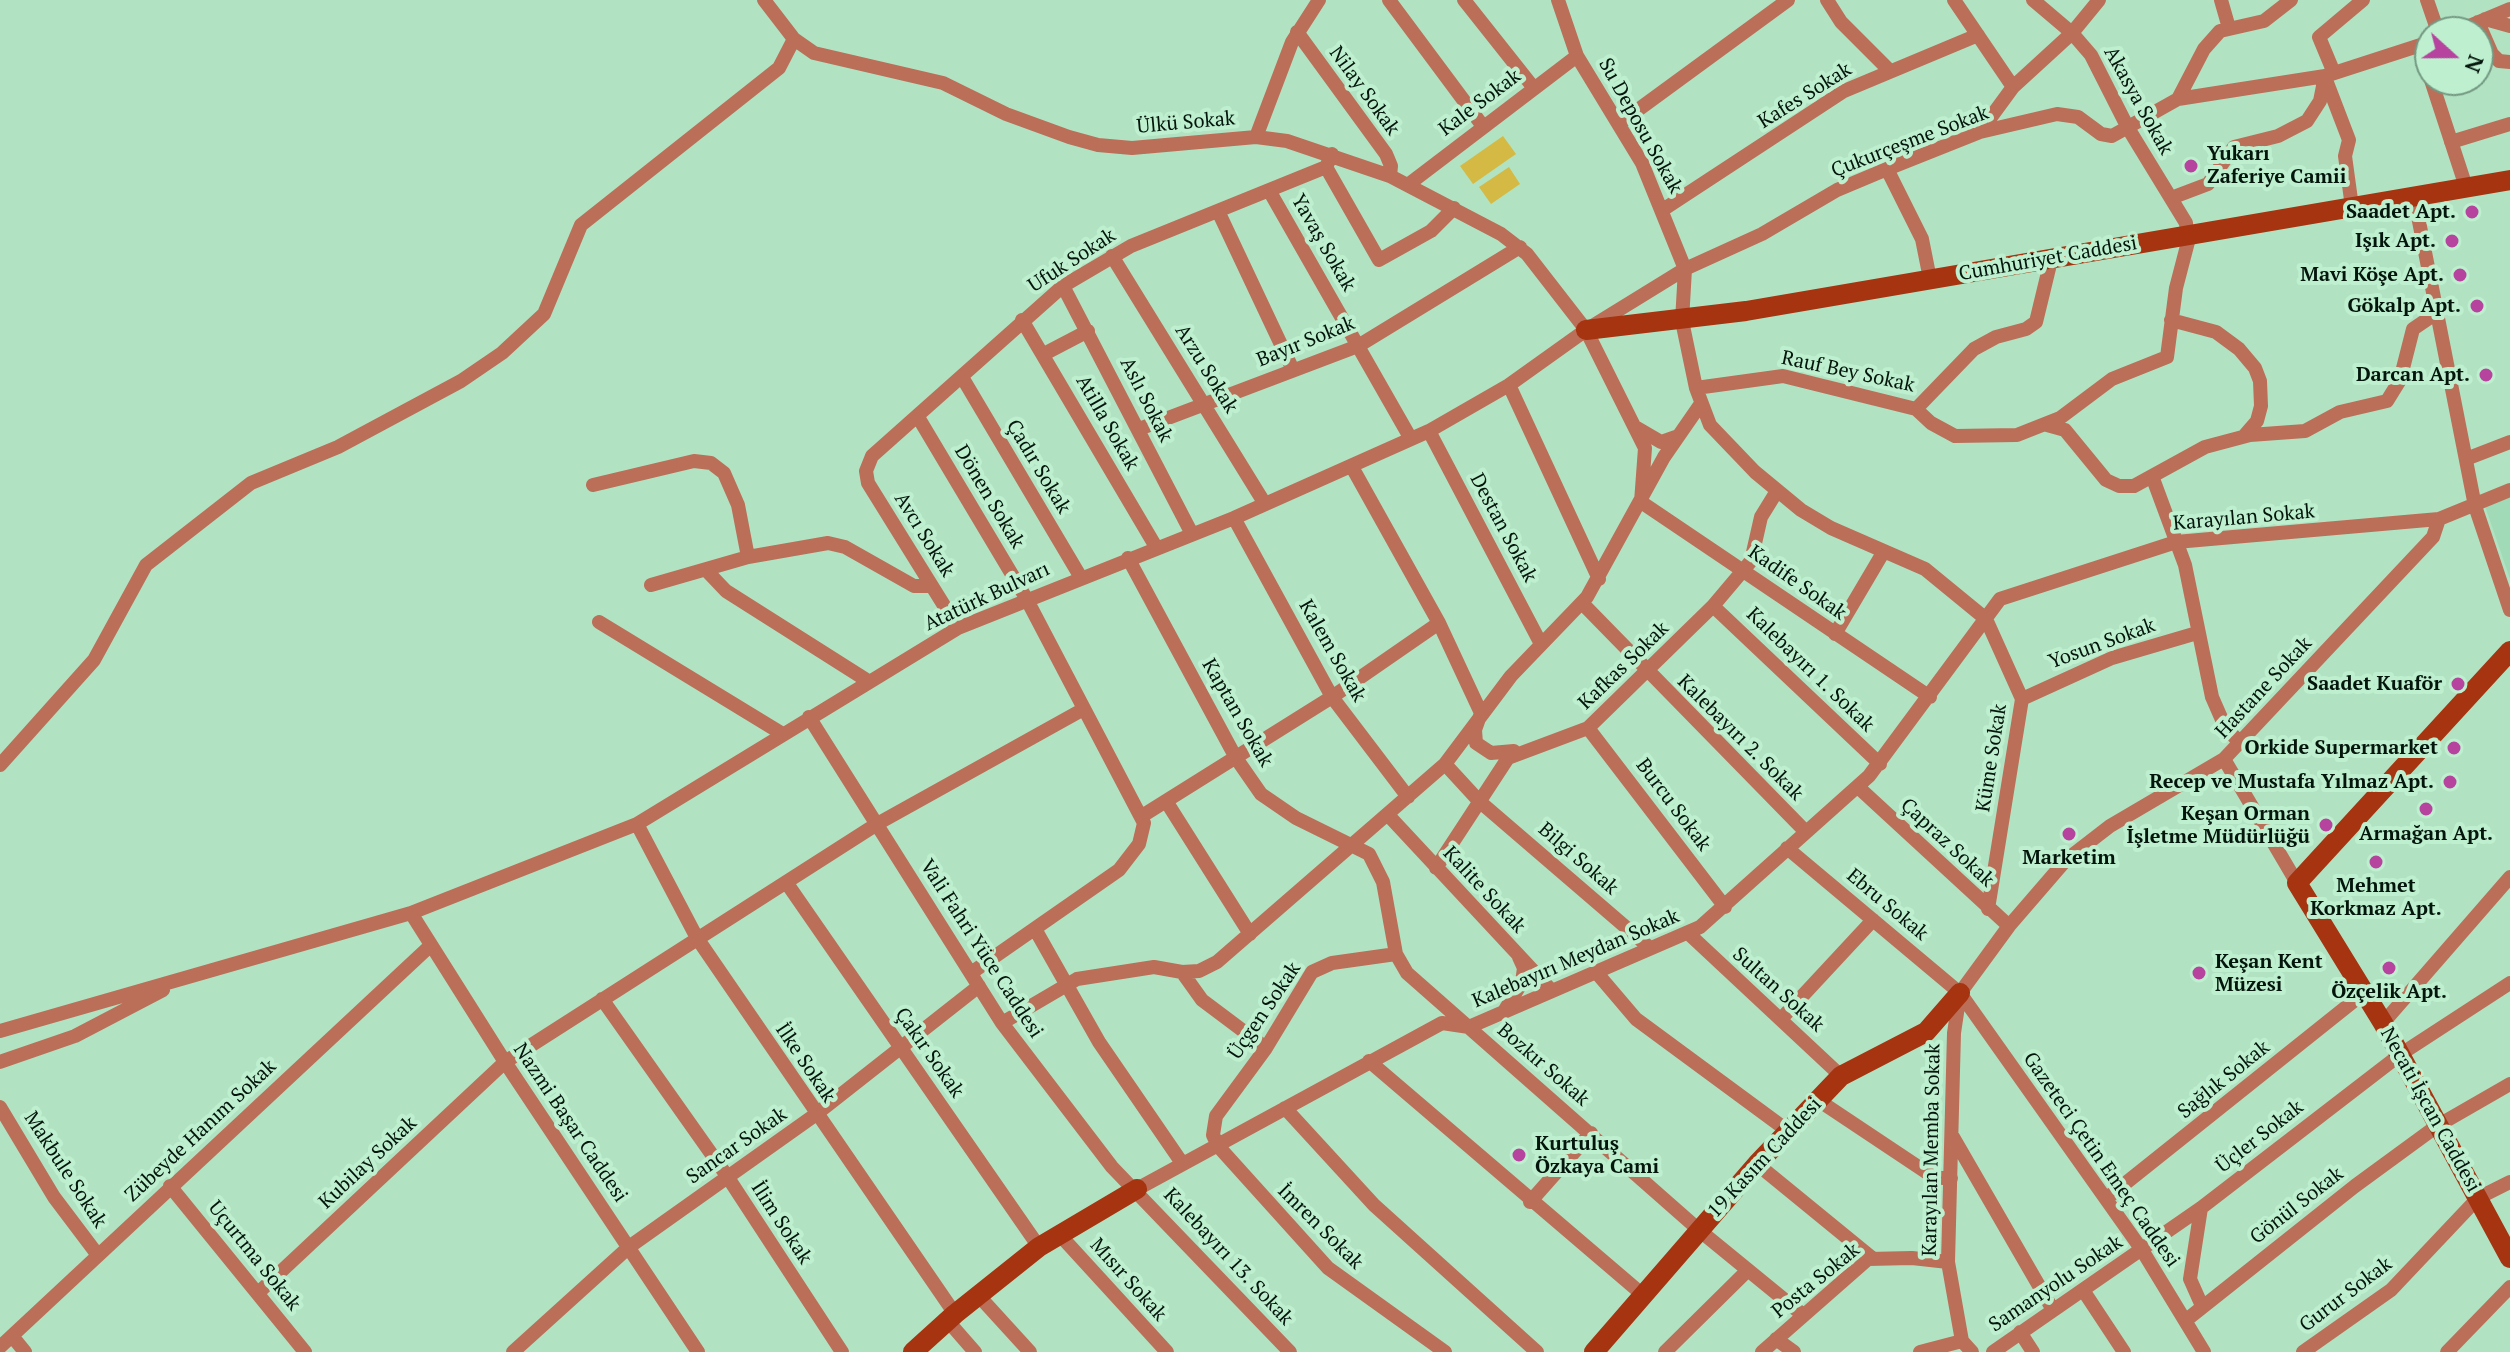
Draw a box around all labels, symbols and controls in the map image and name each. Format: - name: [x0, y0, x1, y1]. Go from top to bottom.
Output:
- north arrow: [2414, 16, 2494, 96]
- street label: Nilay Sokak: [1324, 42, 1404, 140]
- street label: Akasya Sokak: [2098, 43, 2178, 159]
- text: N: [2458, 51, 2492, 77]
- street label: Su Deposu Sokak: [1593, 54, 1687, 198]
- street label: Kafes Sokak: [1754, 58, 1856, 134]
- street label: Kale Sokak: [1434, 64, 1526, 142]
- street label: Çukurçeşme Sokak: [1828, 101, 1992, 183]
- street label: Ülkü Sokak: [1136, 107, 1236, 139]
- place label: Yukarı Zaferiye Camii: [2207, 142, 2346, 189]
- marker: Yukarı Zaferiye Camii: [2182, 157, 2200, 175]
- street label: Yavaş Sokak: [1286, 190, 1360, 296]
- place label: Saadet Apt.: [2346, 200, 2456, 224]
- marker: Saadet Apt.: [2463, 203, 2481, 221]
- street label: Ufuk Sokak: [1024, 224, 1120, 298]
- place label: Işık Apt.: [2355, 229, 2436, 253]
- street label: Cumhuriyet Caddesi: [1957, 232, 2139, 286]
- marker: Işık Apt.: [2443, 232, 2461, 250]
- place label: Mavi Köşe Apt.: [2300, 263, 2444, 287]
- marker: Mavi Köşe Apt.: [2451, 266, 2469, 284]
- place label: Gökalp Apt.: [2347, 294, 2461, 318]
- marker: Gökalp Apt.: [2468, 297, 2486, 315]
- street label: Bayır Sokak: [1253, 311, 1359, 373]
- street label: Arzu Sokak: [1169, 320, 1243, 418]
- street label: Rauf Bey Sokak: [1779, 346, 1917, 398]
- street label: Aslı Sokak: [1114, 354, 1178, 446]
- place label: Darcan Apt.: [2356, 363, 2470, 387]
- marker: Darcan Apt.: [2477, 366, 2495, 384]
- street label: Atilla Sokak: [1070, 371, 1144, 475]
- street label: Çadır Sokak: [1001, 416, 1075, 518]
- street label: Dönen Sokak: [949, 441, 1029, 553]
- street label: Destan Sokak: [1464, 470, 1542, 586]
- street label: Avcı Sokak: [889, 488, 959, 582]
- street label: Karayılan Sokak: [2172, 500, 2316, 536]
- street label: Kadife Sokak: [1743, 540, 1851, 626]
- street label: Atatürk Bulvarı: [920, 557, 1054, 637]
- street label: Kalem Sokak: [1293, 596, 1371, 706]
- street label: Kalebayırı 1. Sokak: [1741, 603, 1879, 737]
- street label: Yosun Sokak: [2045, 614, 2159, 674]
- street label: Kafkas Sokak: [1574, 617, 1674, 715]
- street label: Hastane Sokak: [2211, 632, 2317, 744]
- street label: Kaptan Sokak: [1196, 655, 1278, 771]
- street label: Kalebayırı 2. Sokak: [1672, 670, 1808, 806]
- place label: Saadet Kuaför: [2307, 672, 2442, 696]
- marker: Saadet Kuaför: [2449, 675, 2467, 693]
- street label: Küme Sokak: [1972, 702, 2012, 814]
- place label: Orkide Supermarket: [2244, 736, 2438, 760]
- marker: Orkide Supermarket: [2445, 739, 2463, 757]
- street label: Burcu Sokak: [1630, 754, 1716, 856]
- place label: Recep ve Mustafa Yılmaz Apt.: [2149, 770, 2434, 794]
- marker: Recep ve Mustafa Yılmaz Apt.: [2441, 773, 2459, 791]
- street label: Çapraz Sokak: [1895, 794, 1999, 892]
- marker: Armağan Apt.: [2417, 800, 2435, 818]
- place label: Keşan Orman İşletme Müdürlüğü: [2126, 802, 2310, 849]
- marker: Keşan Orman İşletme Müdürlüğü: [2317, 816, 2335, 834]
- street label: Bilgi Sokak: [1533, 818, 1623, 900]
- place label: Armağan Apt.: [2359, 822, 2493, 846]
- marker: Marketim: [2060, 825, 2078, 843]
- street label: Kalite Sokak: [1438, 842, 1530, 938]
- place label: Marketim: [2022, 846, 2116, 870]
- marker: Mehmet Korkmaz Apt.: [2367, 853, 2385, 871]
- street label: Vali Fahri Yüce Caddesi: [914, 855, 1048, 1043]
- street label: Ebru Sokak: [1841, 864, 1933, 946]
- place label: Mehmet Korkmaz Apt.: [2310, 874, 2442, 921]
- street label: Kalebayırı Meydan Sokak: [1469, 905, 1683, 1013]
- street label: Sultan Sokak: [1727, 943, 1829, 1037]
- place label: Keşan Kent Müzesi: [2215, 950, 2323, 997]
- street label: Üçgen Sokak: [1224, 958, 1306, 1064]
- marker: Özçelik Apt.: [2380, 959, 2398, 977]
- marker: Keşan Kent Müzesi: [2190, 964, 2208, 982]
- place label: Özçelik Apt.: [2331, 980, 2447, 1004]
- street label: Çakır Sokak: [889, 1003, 969, 1103]
- street label: Bozkır Sokak: [1492, 1018, 1594, 1112]
- street label: İlke Sokak: [770, 1019, 840, 1107]
- street label: Necati İşcan Caddesi: [2375, 1023, 2485, 1197]
- street label: Sağlık Sokak: [2173, 1036, 2275, 1124]
- street label: Nazmi Başar Caddesi: [508, 1039, 632, 1207]
- street label: Karayılan Memba Sokak: [1918, 1043, 1946, 1257]
- street label: Gazeteci Çetin Emeç Caddesi: [2018, 1048, 2184, 1272]
- street label: Zübeyde Hanım Sokak: [121, 1055, 281, 1207]
- street label: 19 Kasım Caddesi: [1703, 1093, 1827, 1223]
- street label: Üçler Sokak: [2212, 1096, 2308, 1178]
- street label: Sancar Sokak: [682, 1103, 792, 1189]
- street label: Makbule Sokak: [19, 1107, 111, 1233]
- street label: Kubilay Sokak: [314, 1112, 422, 1214]
- place label: Kurtuluş Özkaya Cami: [1535, 1132, 1659, 1179]
- marker: Kurtuluş Özkaya Cami: [1510, 1146, 1528, 1164]
- street label: Gönül Sokak: [2246, 1162, 2348, 1250]
- street label: İlim Sokak: [745, 1177, 817, 1269]
- street label: İmren Sokak: [1272, 1179, 1368, 1275]
- street label: Kalebayırı 13. Sokak: [1158, 1183, 1298, 1331]
- street label: Uçurtma Sokak: [202, 1196, 306, 1316]
- street label: Samanyolu Sokak: [1985, 1231, 2127, 1337]
- street label: Mısır Sokak: [1085, 1234, 1171, 1326]
- street label: Posta Sokak: [1767, 1238, 1865, 1324]
- street label: Gurur Sokak: [2295, 1252, 2397, 1338]

